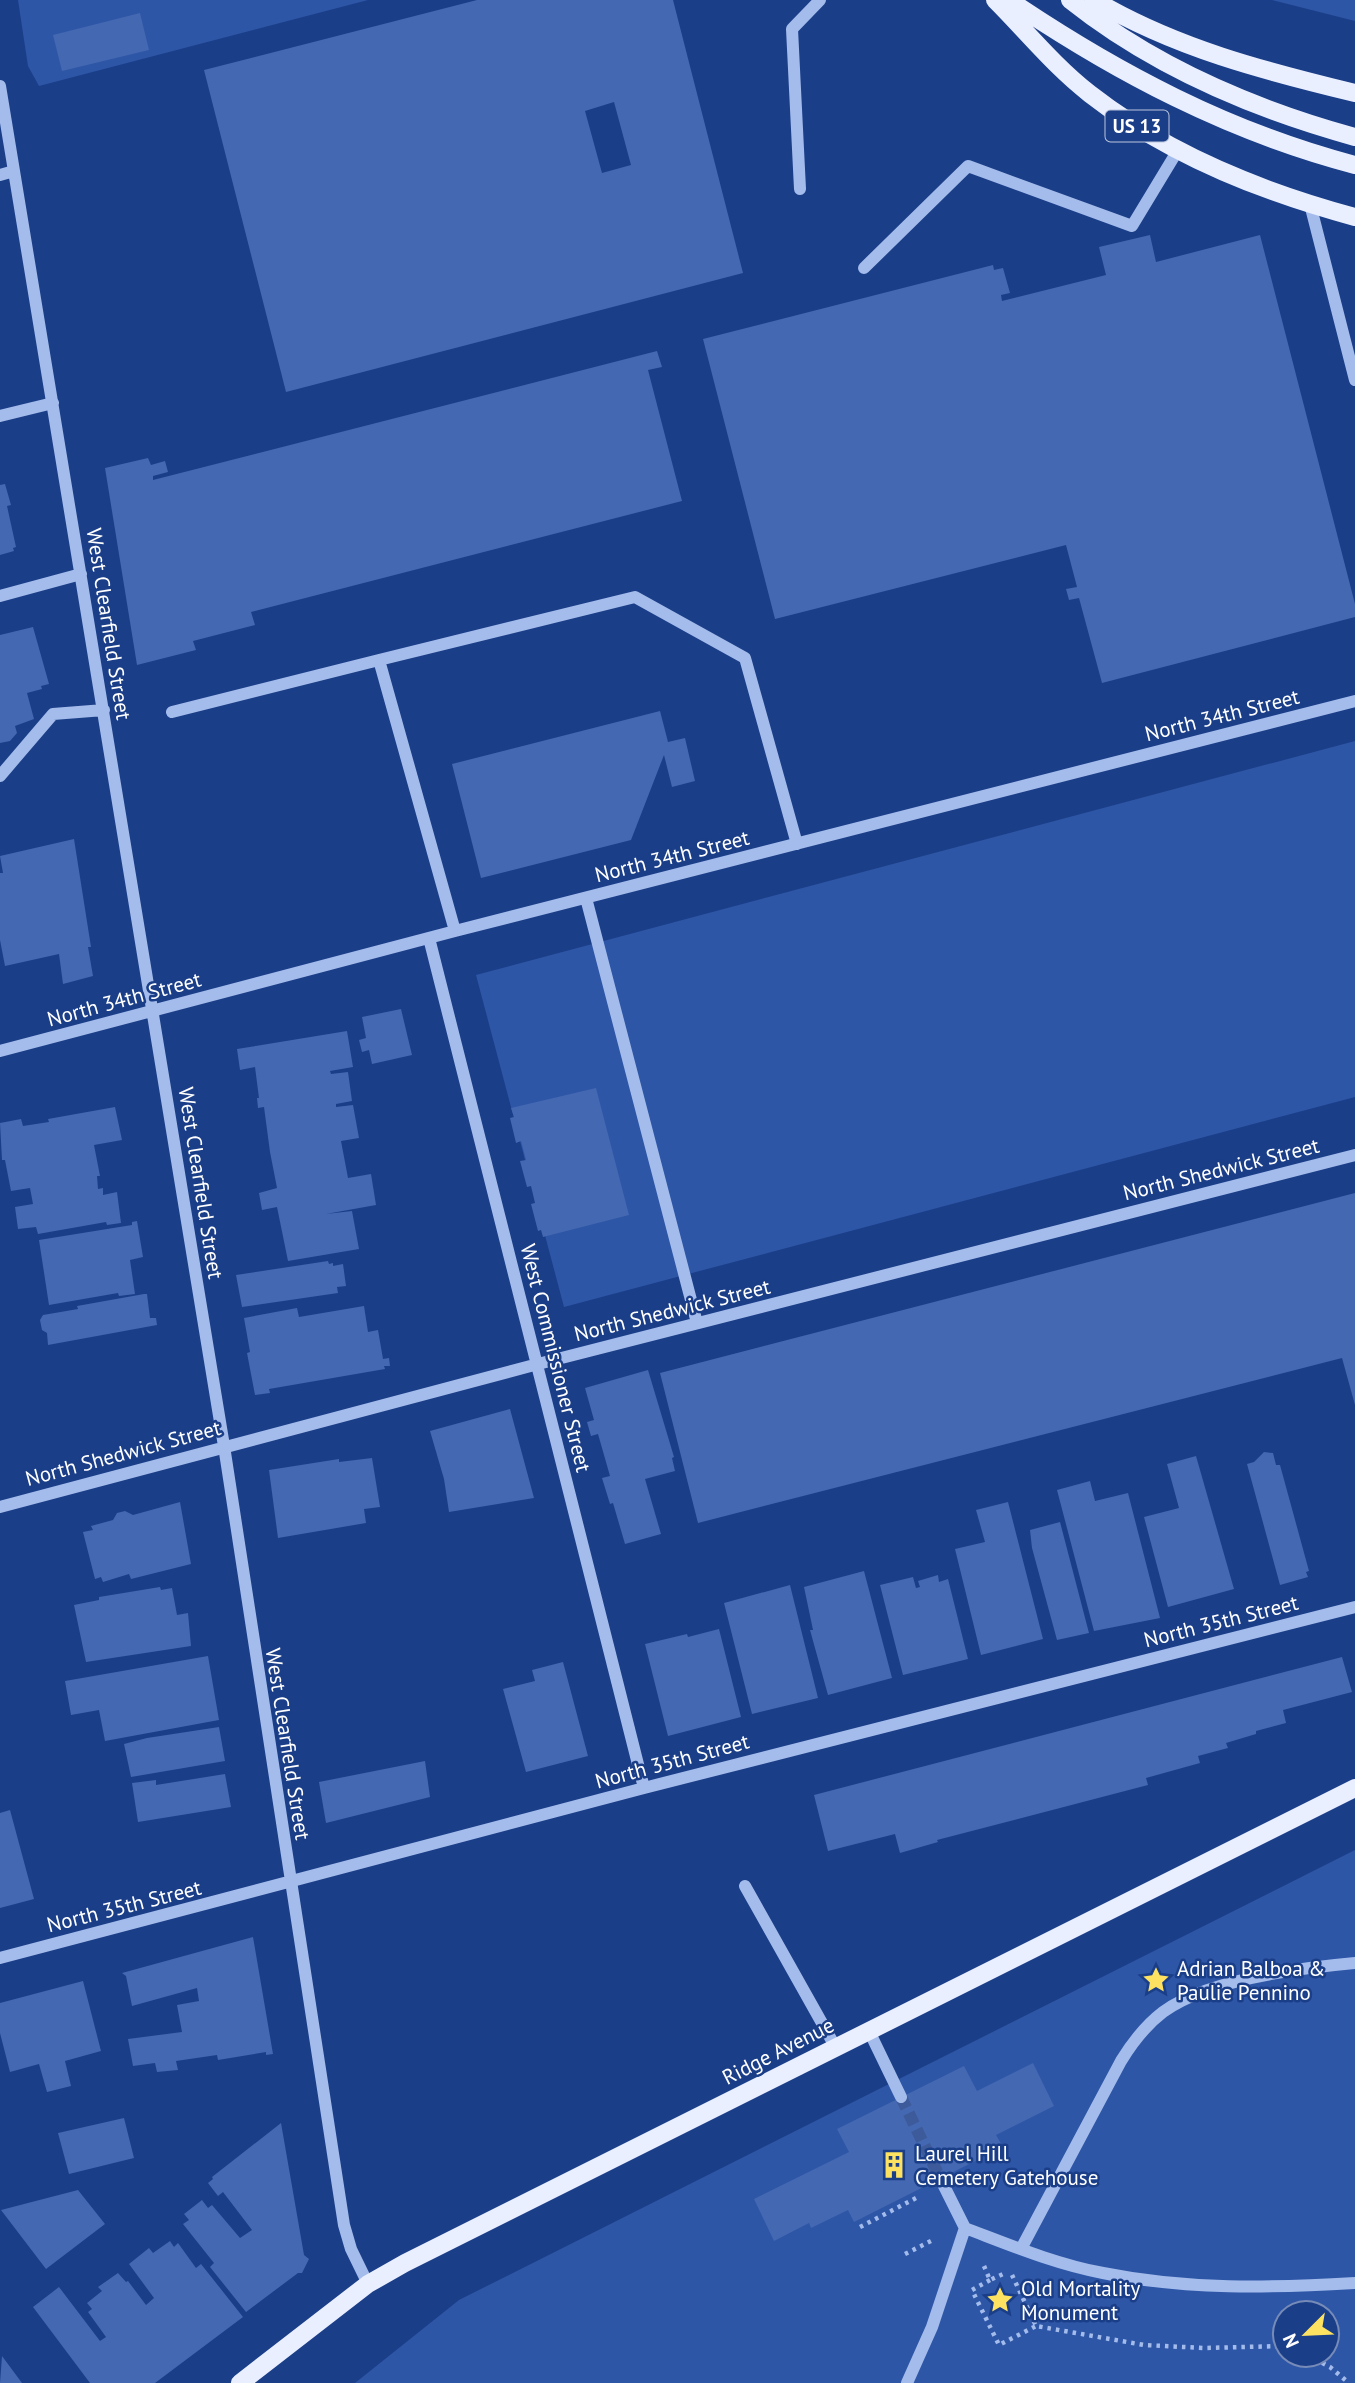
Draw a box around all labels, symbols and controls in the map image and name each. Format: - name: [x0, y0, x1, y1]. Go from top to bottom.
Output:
- road number: US 13: [1106, 110, 1168, 142]
- street label: West Clearfield Street: [81, 526, 137, 722]
- street label: North 34th Street: [1142, 683, 1302, 747]
- street label: North 34th Street: [592, 824, 752, 888]
- street label: North 34th Street: [44, 965, 204, 1033]
- street label: West Clearfield Street: [173, 1085, 229, 1281]
- street label: North Shedwick Street: [1120, 1132, 1322, 1206]
- street label: West Commissioner Street: [515, 1241, 597, 1475]
- street label: North Shedwick Street: [571, 1273, 773, 1347]
- street label: North Shedwick Street: [22, 1414, 224, 1492]
- street label: North 35th Street: [1141, 1589, 1301, 1653]
- street label: West Clearfield Street: [260, 1646, 316, 1842]
- street label: North 35th Street: [592, 1727, 752, 1795]
- street label: North 35th Street: [44, 1874, 204, 1938]
- place label: Adrian Balboa & Paulie Pennino: [1177, 1955, 1325, 2006]
- place icon: Adrian Balboa & Paulie Pennino: [1141, 1965, 1171, 1995]
- street label: Ridge Avenue: [718, 2011, 838, 2091]
- place label: Laurel Hill Cemetery Gatehouse: [915, 2140, 1098, 2191]
- building icon: Laurel Hill Cemetery Gatehouse: [879, 2150, 909, 2180]
- place label: Old Mortality Monument: [1021, 2275, 1140, 2326]
- place icon: Old Mortality Monument: [985, 2285, 1015, 2315]
- north arrow: [1271, 2299, 1341, 2369]
- text: N: [1277, 2330, 1304, 2351]

